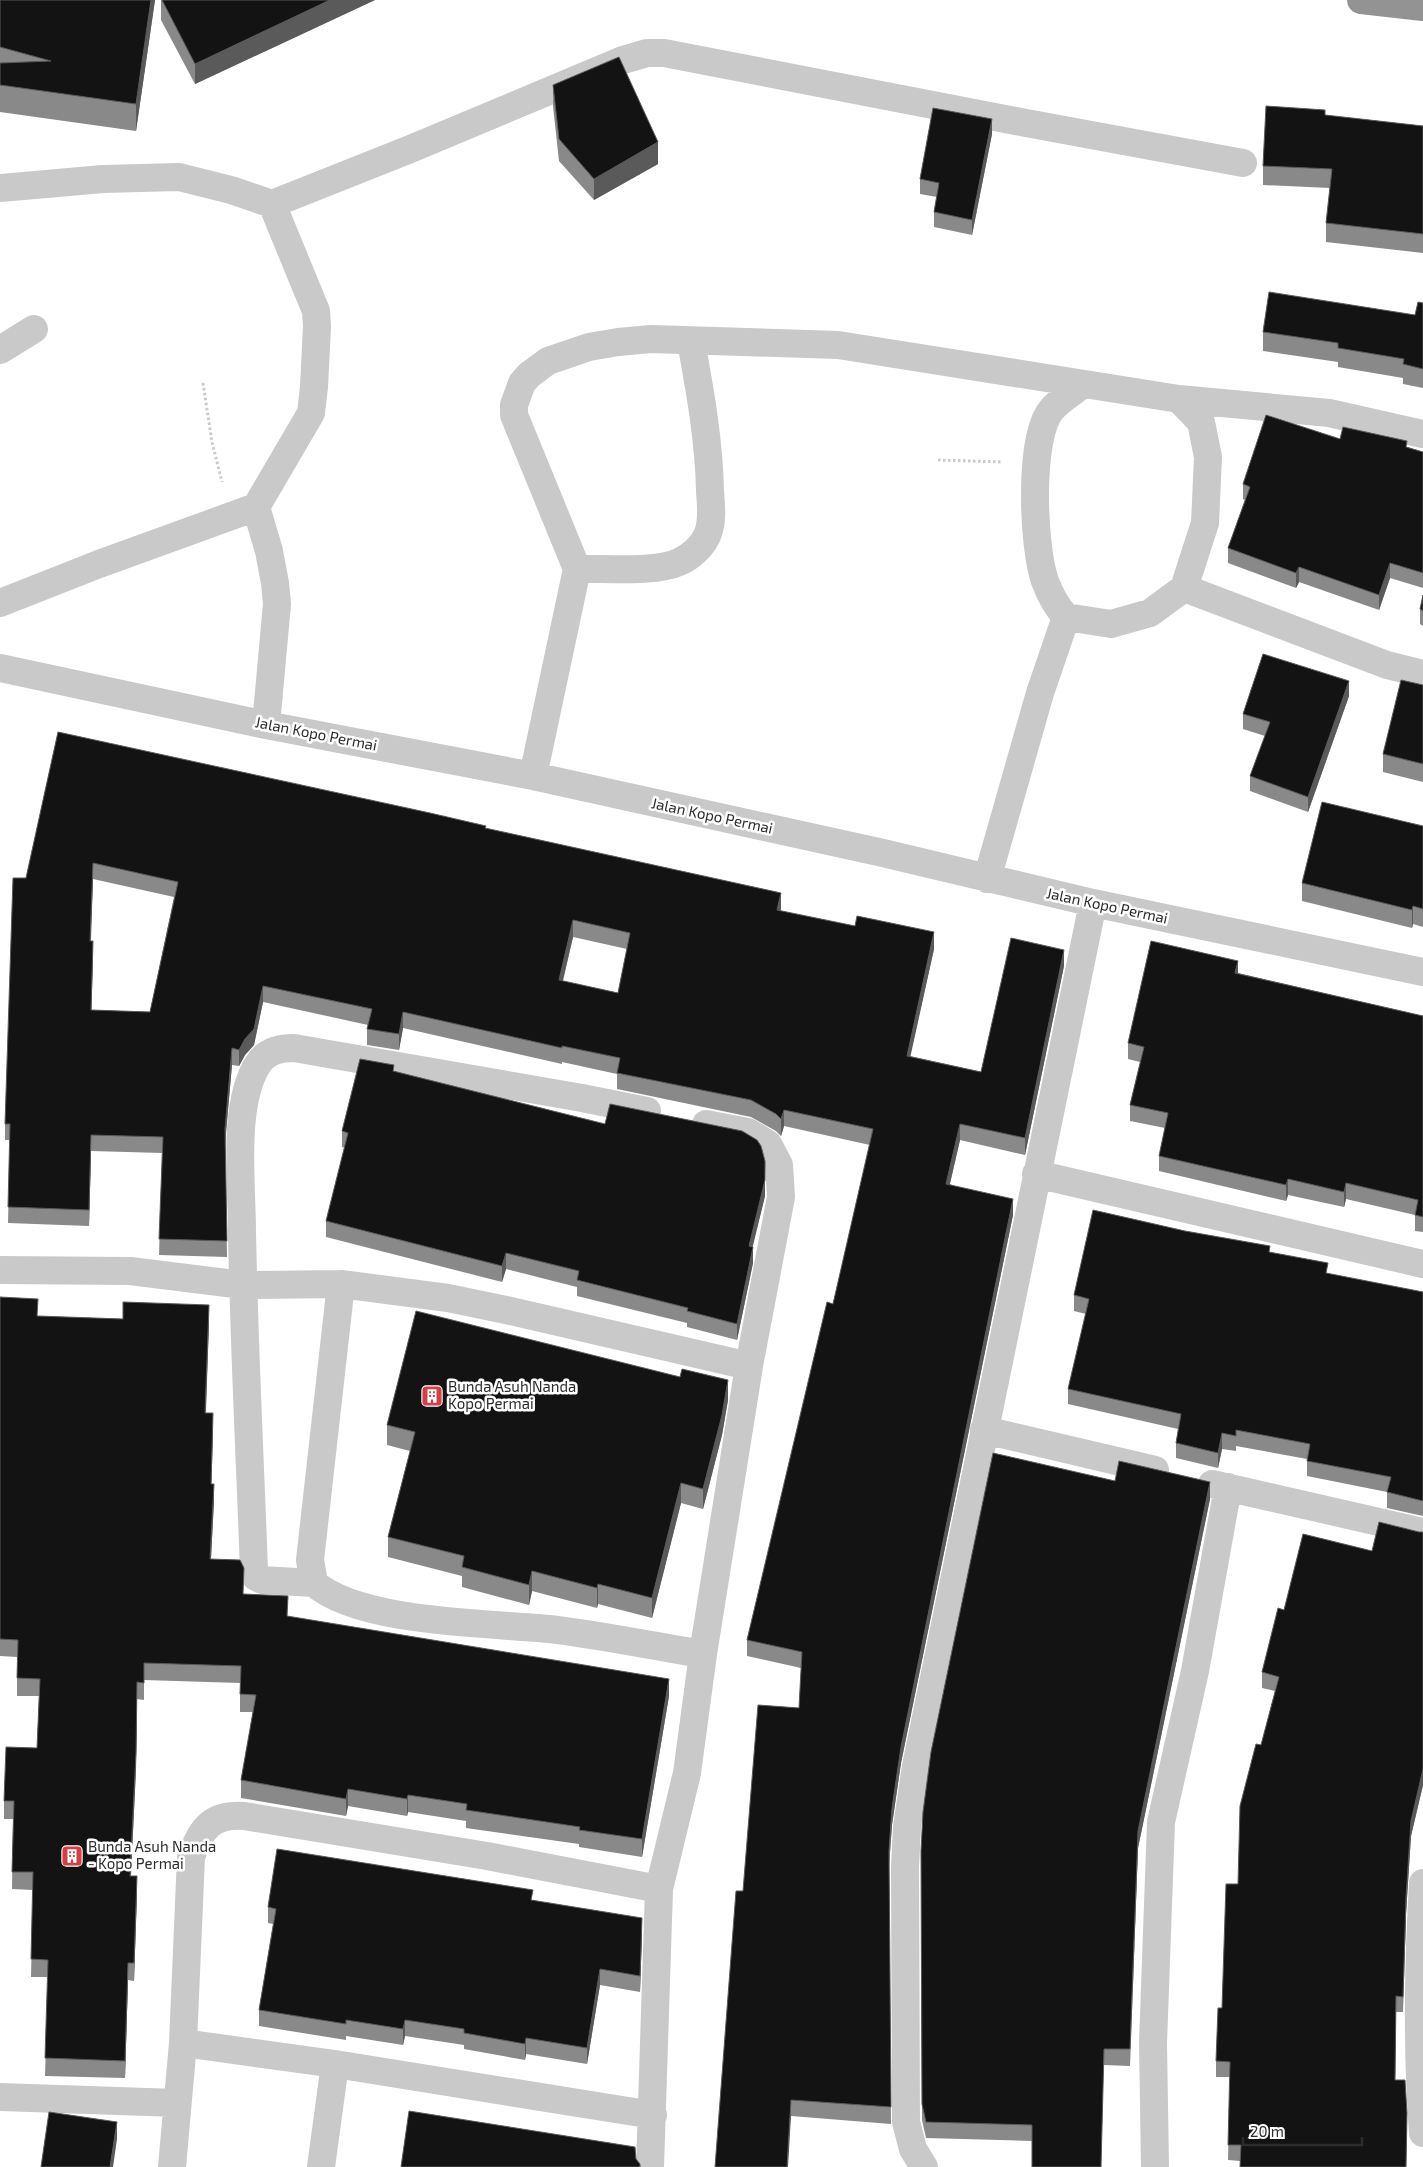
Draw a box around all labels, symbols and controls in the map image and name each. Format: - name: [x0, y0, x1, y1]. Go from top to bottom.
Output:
- street label: Jalan Kopo Permai: [254, 712, 379, 754]
- street label: Jalan Kopo Permai: [650, 793, 775, 837]
- street label: Jalan Kopo Permai: [1045, 883, 1170, 927]
- place label: Bunda Asuh Nanda Kopo Permai: [448, 1377, 576, 1412]
- building icon: Bunda Asuh Nanda Kopo Permai: [420, 1384, 444, 1408]
- place label: Bunda Asuh Nanda - Kopo Permai: [88, 1837, 216, 1872]
- building icon: Bunda Asuh Nanda - Kopo Permai: [60, 1844, 84, 1868]
- scale bar: [1243, 2114, 1362, 2146]
- text: 20 m: [1250, 2122, 1284, 2140]

